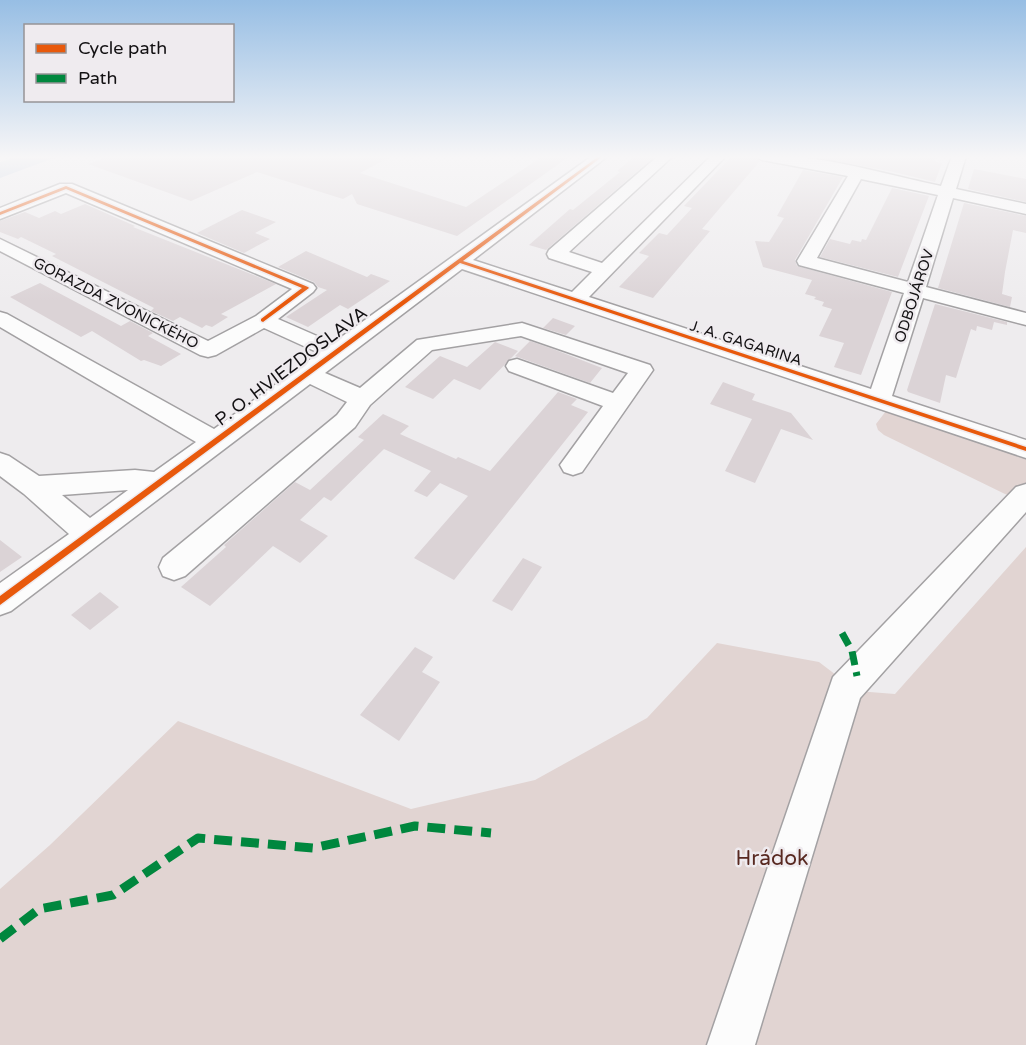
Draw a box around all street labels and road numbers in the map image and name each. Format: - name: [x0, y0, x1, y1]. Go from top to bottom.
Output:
- street label: ODBOJÁROV: [890, 247, 938, 345]
- street label: GORAZDA ZVONICKÉHO: [30, 253, 202, 353]
- street label: P. O. HVIEZDOSLAVA: [211, 302, 371, 430]
- street label: J. A. GAGARINA: [688, 316, 804, 370]

